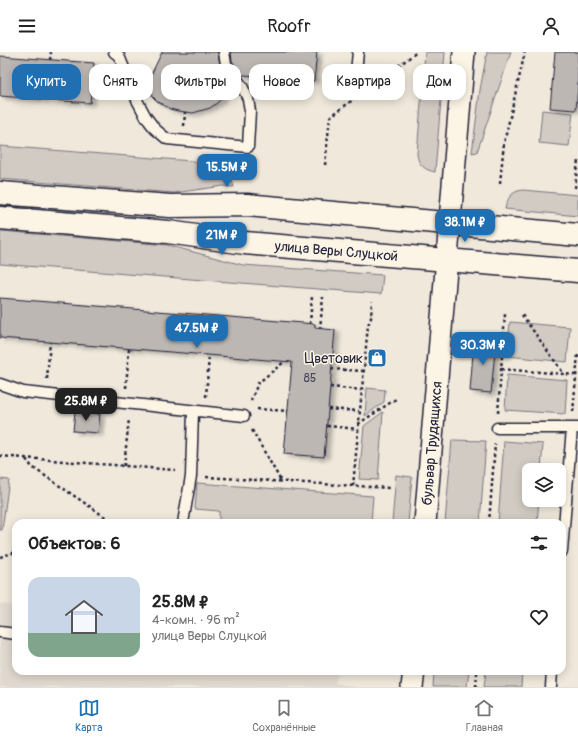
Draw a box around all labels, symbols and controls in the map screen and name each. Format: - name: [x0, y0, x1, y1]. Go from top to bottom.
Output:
- icon: menu: [16, 15, 38, 37]
- text: Roofr: [267, 15, 311, 38]
- icon: person: [540, 15, 562, 37]
- chip: Купить: [12, 64, 81, 100]
- chip: Снять: [89, 64, 153, 100]
- chip: Фильтры: [161, 64, 241, 100]
- chip: Новое: [249, 64, 314, 100]
- chip: Квартира: [322, 64, 405, 100]
- chip: Дом: [413, 64, 466, 100]
- pin: 15.5M ₽: [190, 154, 264, 188]
- text: 15.5M ₽: [206, 159, 248, 175]
- pin: 38.1M ₽: [428, 209, 502, 243]
- text: 38.1M ₽: [444, 214, 486, 230]
- pin: 21M ₽: [194, 222, 250, 256]
- text: 21M ₽: [206, 227, 238, 243]
- street label: улица Веры Слуцкой: [273, 237, 399, 264]
- pin: 47.5M ₽: [160, 315, 234, 349]
- text: 47.5M ₽: [175, 320, 219, 336]
- pin: 30.3M ₽: [446, 332, 520, 366]
- text: 30.3M ₽: [460, 337, 506, 353]
- shop icon: Цветовик: [366, 347, 388, 369]
- place label: Цветовик: [304, 350, 363, 367]
- house number: 85: [304, 371, 316, 386]
- street label: бульвар Трудящихся: [418, 381, 445, 506]
- pin: 25.8M ₽: [49, 388, 123, 422]
- text: 25.8M ₽: [64, 393, 108, 409]
- map controls: [522, 463, 566, 507]
- button: layers: [522, 463, 566, 507]
- icon: filters: [528, 532, 550, 554]
- text: Объектов: 6: [28, 533, 120, 554]
- text: 25.8M ₽: [152, 591, 209, 612]
- icon: home: [60, 593, 108, 641]
- icon: heart: [528, 606, 550, 628]
- text: 4-комн. · 96 m²: [152, 612, 240, 628]
- text: улица Веры Слуцкой: [152, 628, 267, 644]
- tab: Карта: [75, 697, 102, 734]
- tab: Сохранённые: [252, 697, 316, 734]
- tab: Главная: [466, 697, 503, 734]

